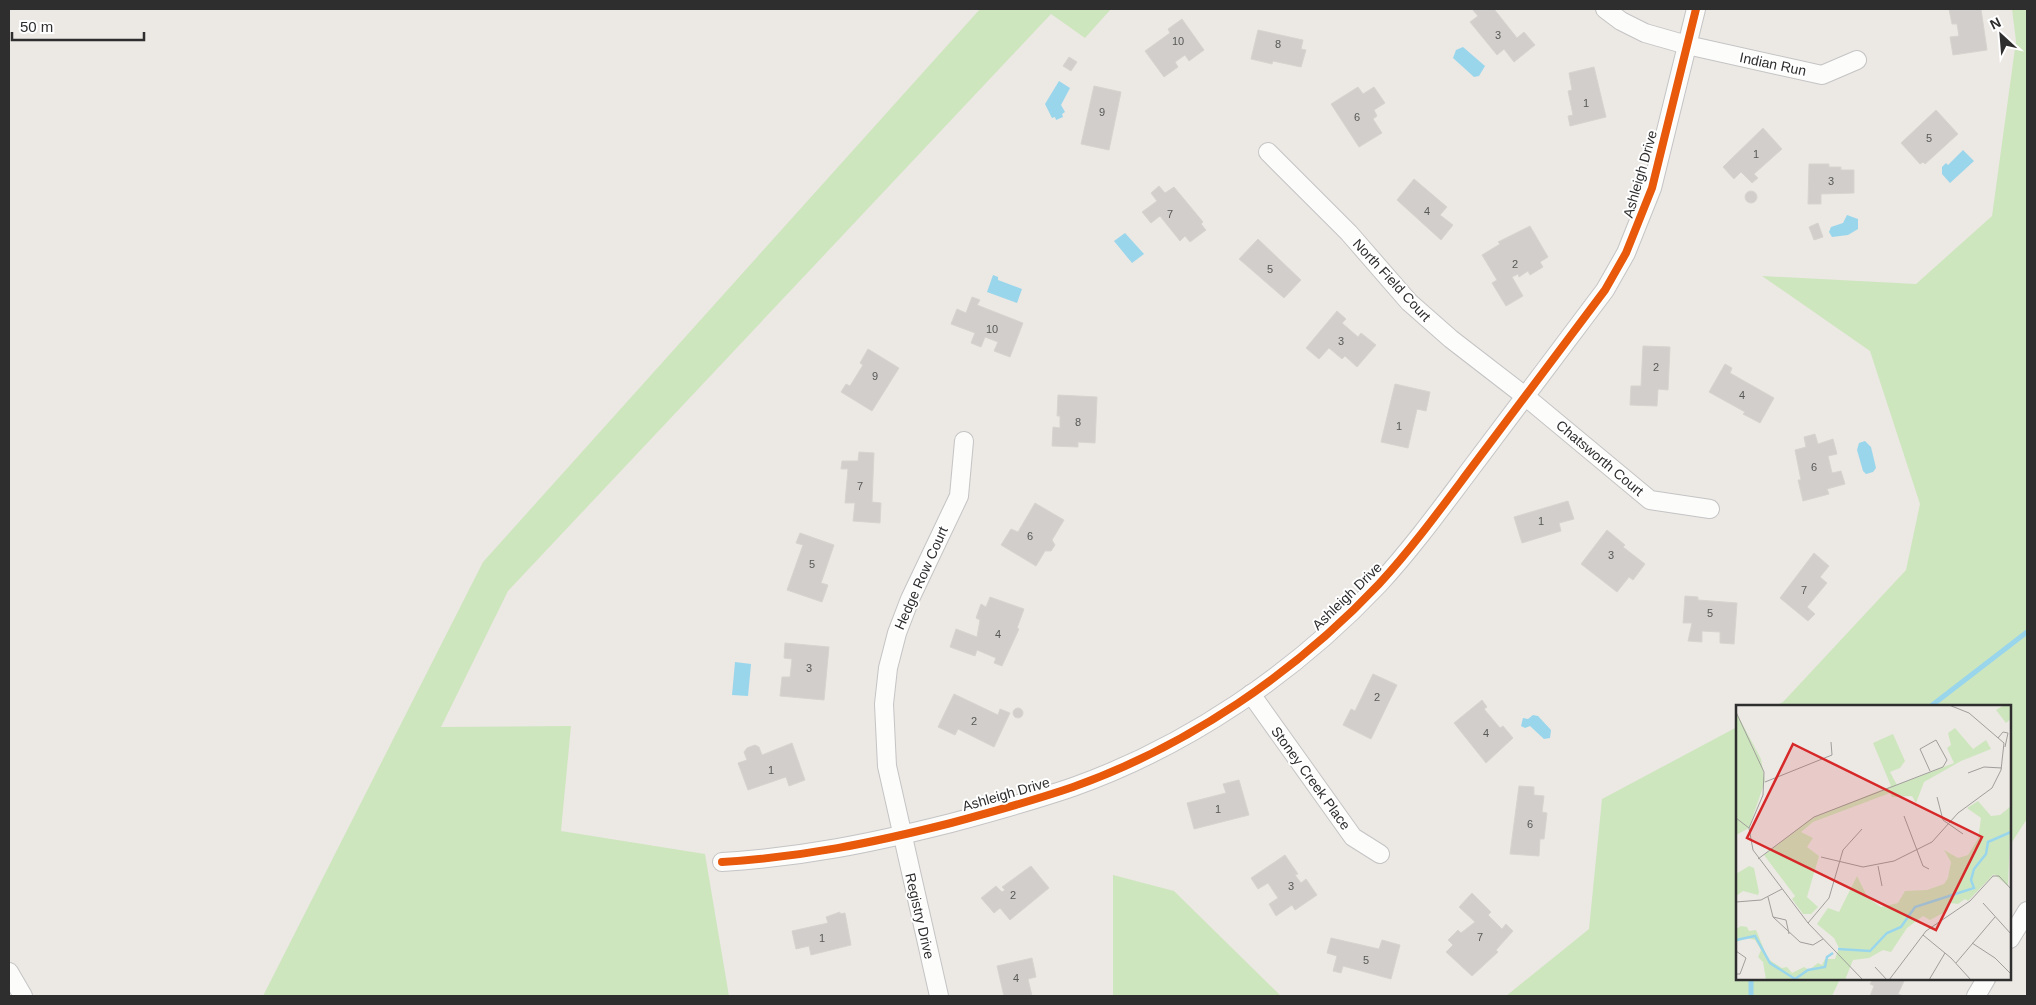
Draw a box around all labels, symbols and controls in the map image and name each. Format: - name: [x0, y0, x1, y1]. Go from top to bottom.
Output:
- scale bar: [12, 10, 145, 42]
- north arrow: [1976, 10, 2026, 60]
- text: N: [1987, 14, 2003, 33]
- text: 50 m: [20, 18, 53, 35]
- house number: 3: [1495, 29, 1501, 41]
- house number: 10: [1172, 35, 1184, 47]
- house number: 8: [1275, 38, 1281, 50]
- street label: Indian Run: [1738, 49, 1808, 79]
- house number: 1: [1583, 97, 1589, 109]
- house number: 9: [1099, 106, 1105, 118]
- house number: 6: [1354, 111, 1360, 123]
- street label: Ashleigh Drive: [1620, 128, 1660, 220]
- house number: 5: [1926, 132, 1932, 144]
- house number: 1: [1753, 148, 1759, 160]
- house number: 3: [1828, 175, 1834, 187]
- house number: 4: [1424, 205, 1430, 217]
- house number: 7: [1167, 208, 1173, 220]
- street label: North Field Court: [1350, 236, 1434, 325]
- house number: 2: [1512, 258, 1518, 270]
- house number: 5: [1267, 263, 1273, 275]
- house number: 10: [986, 323, 998, 335]
- house number: 3: [1338, 335, 1344, 347]
- house number: 2: [1653, 361, 1659, 373]
- house number: 9: [872, 370, 878, 382]
- house number: 4: [1739, 389, 1745, 401]
- house number: 8: [1075, 416, 1081, 428]
- street label: Chatsworth Court: [1553, 417, 1647, 499]
- house number: 1: [1396, 420, 1402, 432]
- house number: 6: [1811, 461, 1817, 473]
- house number: 7: [857, 480, 863, 492]
- house number: 1: [1538, 515, 1544, 527]
- street label: Hedge Row Court: [891, 524, 951, 632]
- house number: 6: [1027, 530, 1033, 542]
- house number: 3: [1608, 549, 1614, 561]
- house number: 5: [809, 558, 815, 570]
- street label: Ashleigh Drive: [1309, 559, 1385, 633]
- house number: 7: [1801, 584, 1807, 596]
- house number: 5: [1707, 607, 1713, 619]
- house number: 4: [995, 628, 1001, 640]
- house number: 3: [806, 662, 812, 674]
- house number: 2: [1374, 691, 1380, 703]
- inset map: [1736, 705, 2011, 980]
- house number: 2: [971, 715, 977, 727]
- street label: Stoney Creek Place: [1268, 723, 1354, 833]
- house number: 4: [1483, 727, 1489, 739]
- house number: 1: [768, 764, 774, 776]
- street label: Ashleigh Drive: [960, 774, 1052, 814]
- house number: 1: [1215, 803, 1221, 815]
- house number: 6: [1527, 818, 1533, 830]
- street label: Registry Drive: [902, 871, 938, 961]
- house number: 3: [1288, 880, 1294, 892]
- house number: 2: [1010, 889, 1016, 901]
- house number: 7: [1477, 931, 1483, 943]
- house number: 1: [819, 932, 825, 944]
- house number: 5: [1363, 954, 1369, 966]
- house number: 4: [1013, 972, 1019, 984]

